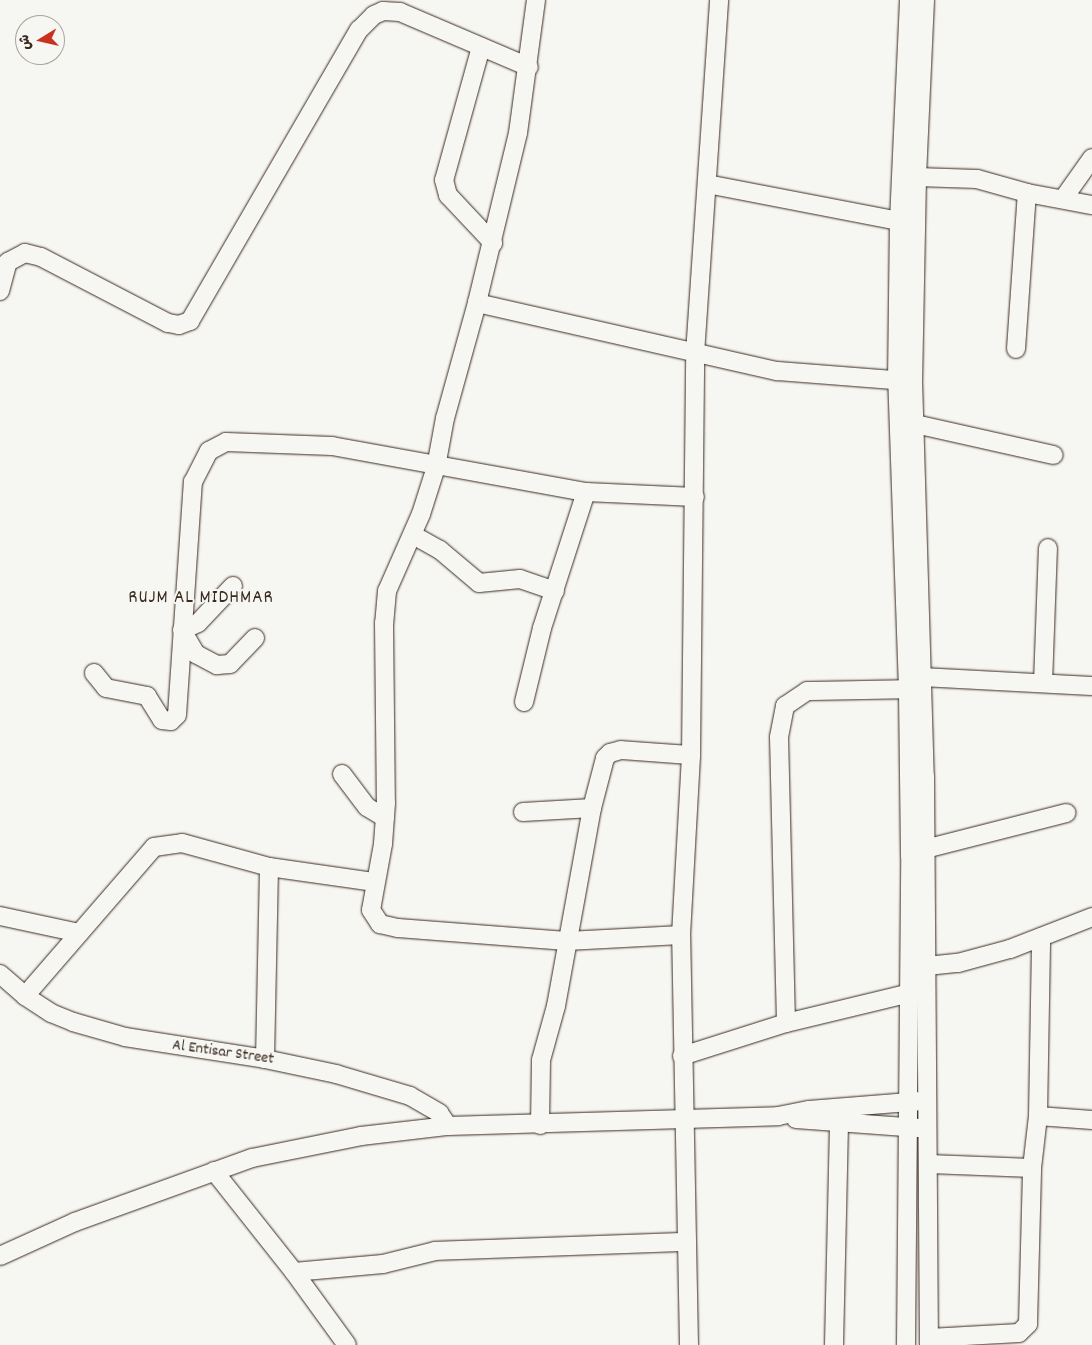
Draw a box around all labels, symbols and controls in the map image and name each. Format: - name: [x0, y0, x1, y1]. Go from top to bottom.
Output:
- north arrow: [15, 15, 65, 65]
- text: ش: [15, 33, 37, 51]
- district label: RUJM AL MIDHMAR: [126, 588, 276, 610]
- street label: Al Entisar Street: [171, 1036, 275, 1070]

